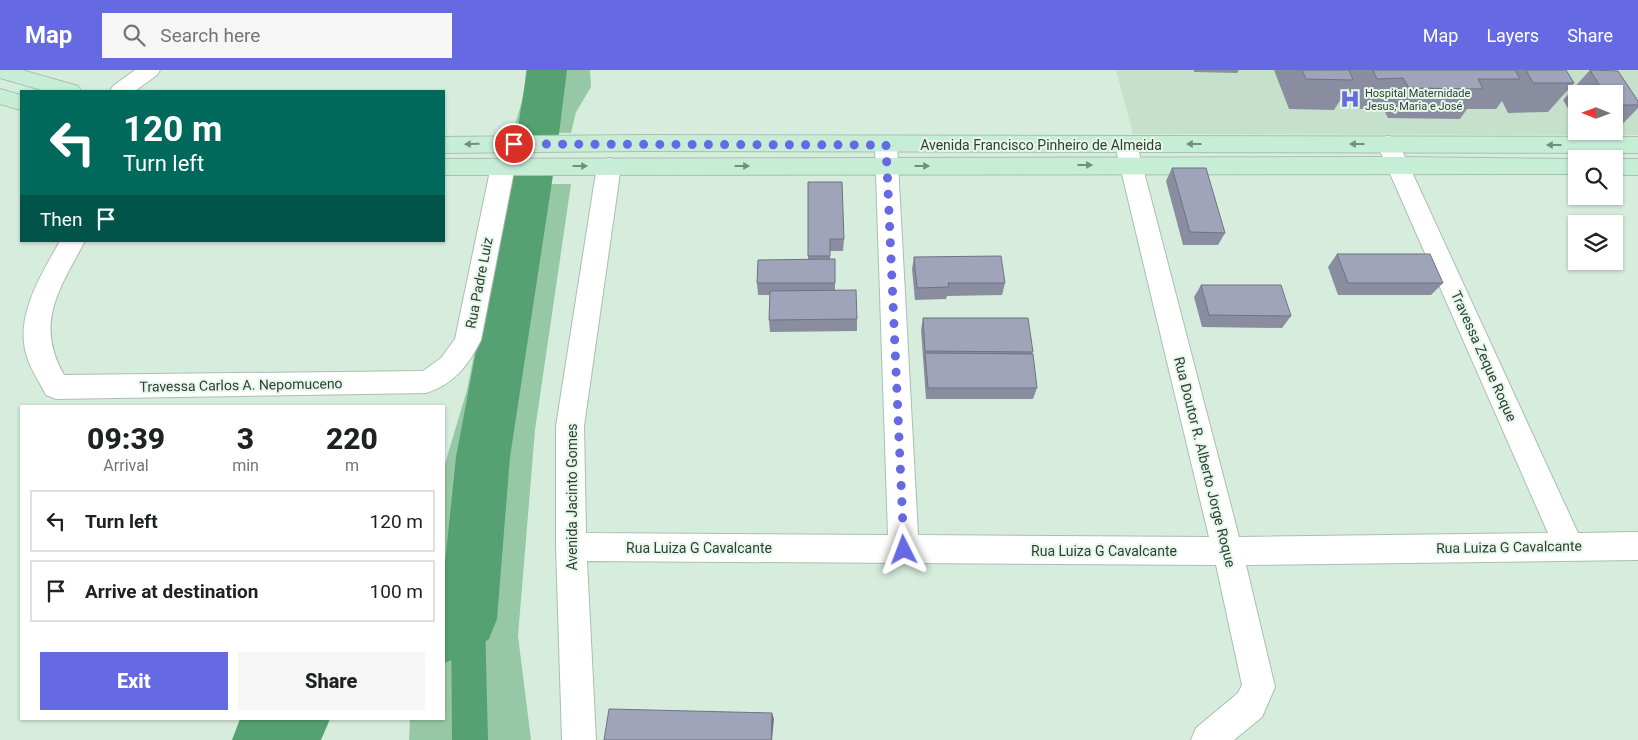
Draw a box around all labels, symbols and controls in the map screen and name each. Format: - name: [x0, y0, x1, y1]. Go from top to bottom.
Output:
- search box: [102, 13, 452, 58]
- text: Map: [25, 21, 72, 49]
- icon: search: [120, 21, 148, 49]
- text: Search here: [160, 24, 260, 47]
- text: Map: [1423, 25, 1458, 46]
- text: Layers: [1486, 25, 1539, 46]
- text: Share: [1567, 25, 1613, 46]
- north arrow: [1568, 85, 1622, 140]
- map controls: [1568, 85, 1623, 270]
- place label: Hospital Maternidade Jesus, Maria e José: [1365, 87, 1471, 113]
- hospital icon: Hospital Maternidade Jesus, Maria e José: [1339, 88, 1361, 110]
- text: 120 m: [123, 109, 222, 150]
- icon: left: [40, 110, 105, 175]
- pin: [493, 123, 535, 165]
- icon: arrive: [500, 130, 528, 158]
- street label: Avenida Francisco Pinheiro de Almeida: [920, 137, 1162, 153]
- one-way arrow: [1186, 140, 1202, 148]
- one-way arrow: [1349, 140, 1365, 148]
- one-way arrow: [464, 141, 480, 149]
- one-way arrow: [1546, 141, 1562, 149]
- button: search: [1568, 150, 1623, 205]
- text: Turn left: [123, 151, 204, 176]
- one-way arrow: [1077, 161, 1093, 169]
- one-way arrow: [572, 162, 588, 170]
- one-way arrow: [735, 162, 751, 170]
- one-way arrow: [915, 162, 931, 170]
- icon: arrive: [92, 205, 120, 233]
- text: Then: [40, 208, 82, 231]
- button: layers: [1568, 215, 1623, 270]
- street label: Rua Padre Luiz: [462, 236, 496, 330]
- street label: Travessa Zeque Roque: [1448, 288, 1520, 424]
- street label: Rua Doutor R. Alberto Jorge Roque: [1171, 355, 1239, 569]
- street label: Travessa Carlos A. Nepomuceno: [139, 375, 343, 395]
- text: 09:39: [87, 421, 165, 456]
- text: 3: [237, 421, 254, 456]
- text: 220: [326, 421, 378, 456]
- street label: Avenida Jacinto Gomes: [564, 423, 580, 571]
- text: Arrival: [103, 456, 149, 475]
- text: min: [232, 456, 259, 475]
- text: m: [345, 456, 359, 475]
- icon: left: [42, 507, 70, 535]
- text: Turn left: [85, 510, 158, 533]
- text: 120 m: [370, 510, 423, 533]
- position arrow: [877, 523, 929, 575]
- street label: Rua Luiza G Cavalcante: [1436, 538, 1582, 556]
- street label: Rua Luiza G Cavalcante: [626, 540, 772, 556]
- street label: Rua Luiza G Cavalcante: [1031, 543, 1177, 559]
- icon: arrive: [42, 577, 70, 605]
- text: Arrive at destination: [85, 580, 258, 603]
- text: 100 m: [370, 580, 423, 603]
- button: Exit: [40, 652, 228, 710]
- button: Share: [238, 652, 425, 710]

